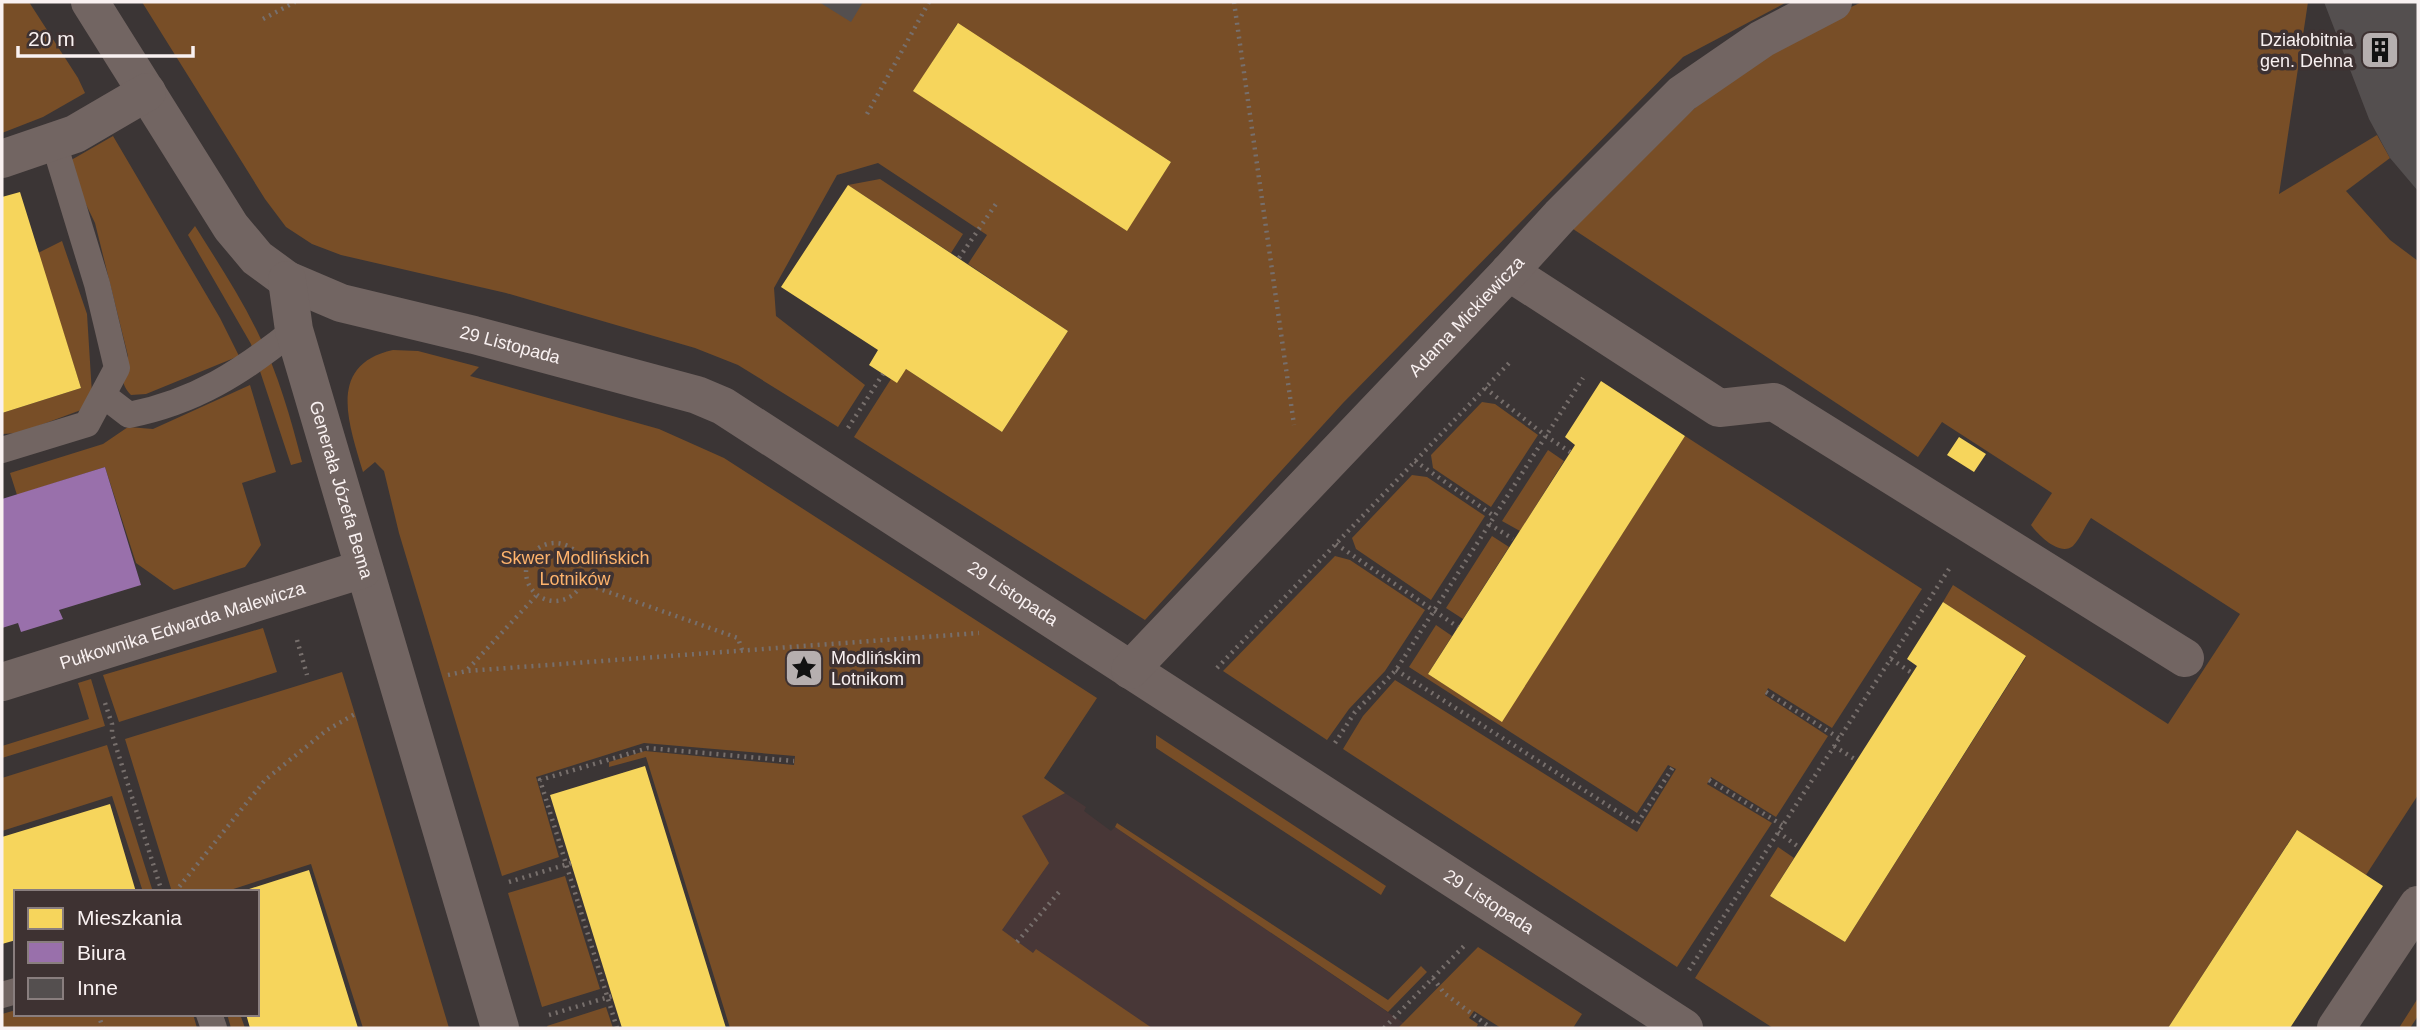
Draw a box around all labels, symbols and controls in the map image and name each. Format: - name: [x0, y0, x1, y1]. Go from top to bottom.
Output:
- scale bar: [18, 14, 192, 58]
- text: 20 m: [28, 27, 75, 50]
- building icon: Działobitnia gen. Dehna: [2359, 29, 2401, 71]
- place label: Działobitnia gen. Dehna: [2260, 30, 2354, 71]
- street label: Adama Mickiewicza: [1405, 252, 1529, 381]
- street label: 29 Listopada: [458, 322, 563, 368]
- street label: Generała Józefa Bema: [305, 399, 377, 582]
- park label: Skwer Modlińskich Lotników: [500, 548, 650, 589]
- street label: 29 Listopada: [964, 557, 1062, 630]
- street label: Pułkownika Edwarda Malewicza: [57, 577, 309, 673]
- place icon: Modlińskim Lotnikom: [783, 647, 825, 689]
- place label: Modlińskim Lotnikom: [831, 648, 921, 689]
- street label: 29 Listopada: [1440, 865, 1538, 939]
- legend: [14, 890, 259, 1016]
- text: Mieszkania: [77, 906, 182, 929]
- text: Biura: [77, 941, 126, 964]
- text: Inne: [77, 976, 118, 999]

